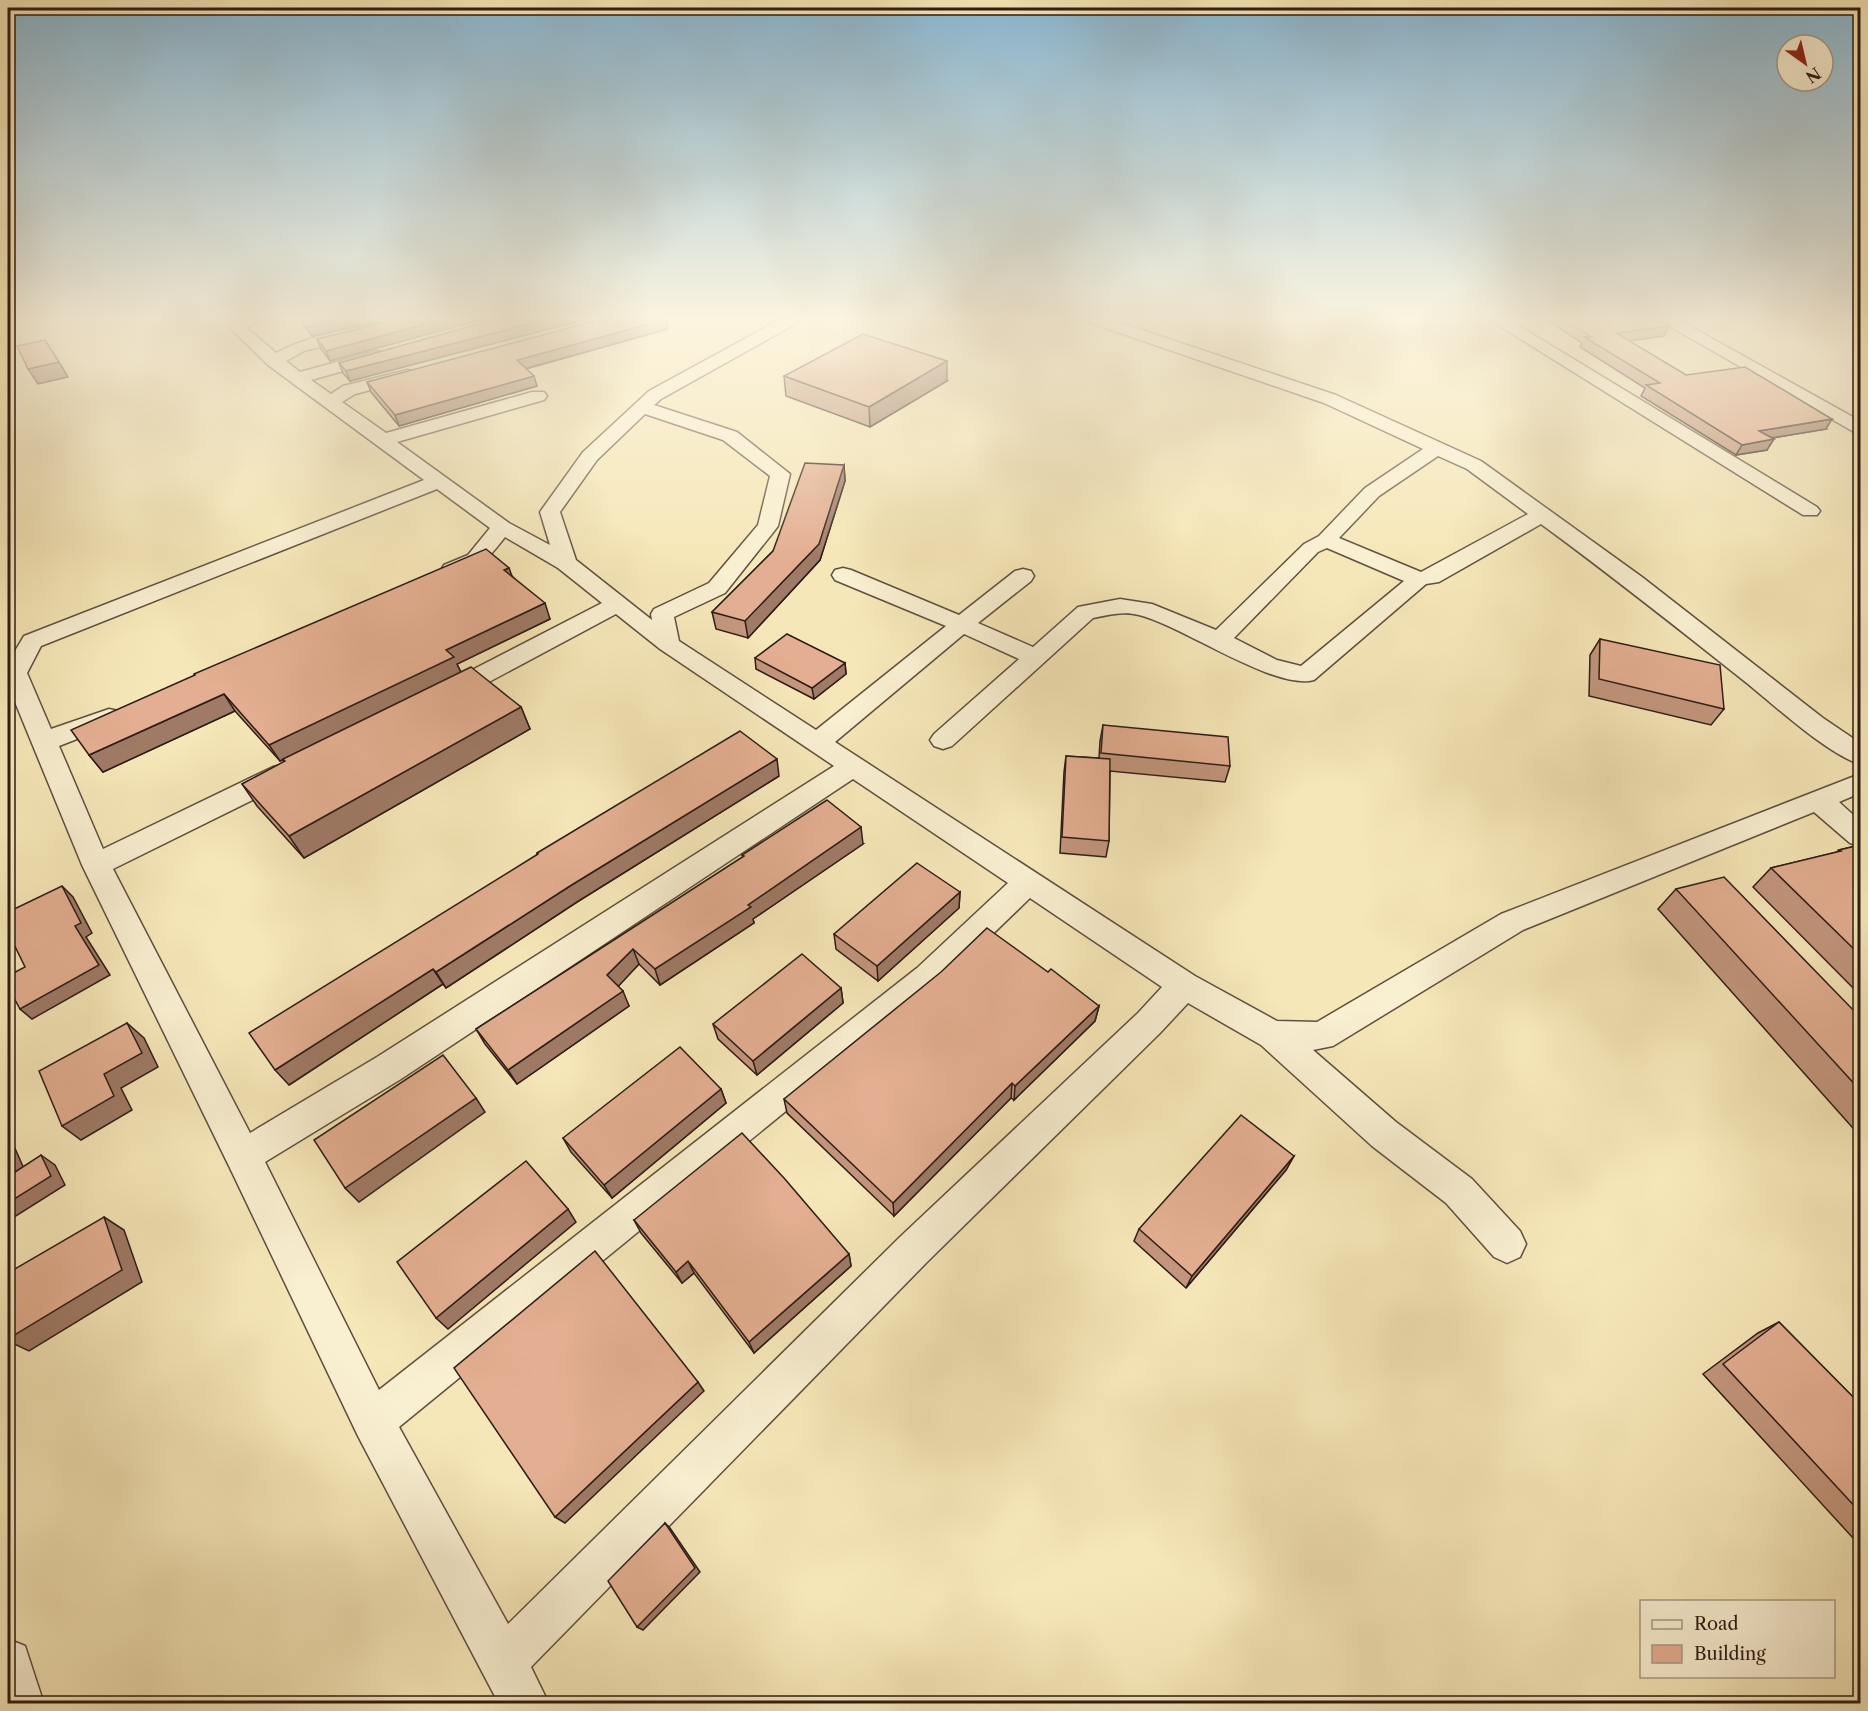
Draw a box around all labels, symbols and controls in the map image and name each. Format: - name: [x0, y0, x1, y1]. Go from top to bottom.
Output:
- north arrow: [1775, 33, 1835, 93]
- text: N: [1802, 63, 1825, 88]
- legend: [1640, 1600, 1835, 1678]
- text: Road: [1694, 1613, 1739, 1635]
- text: Building: [1694, 1643, 1766, 1665]

